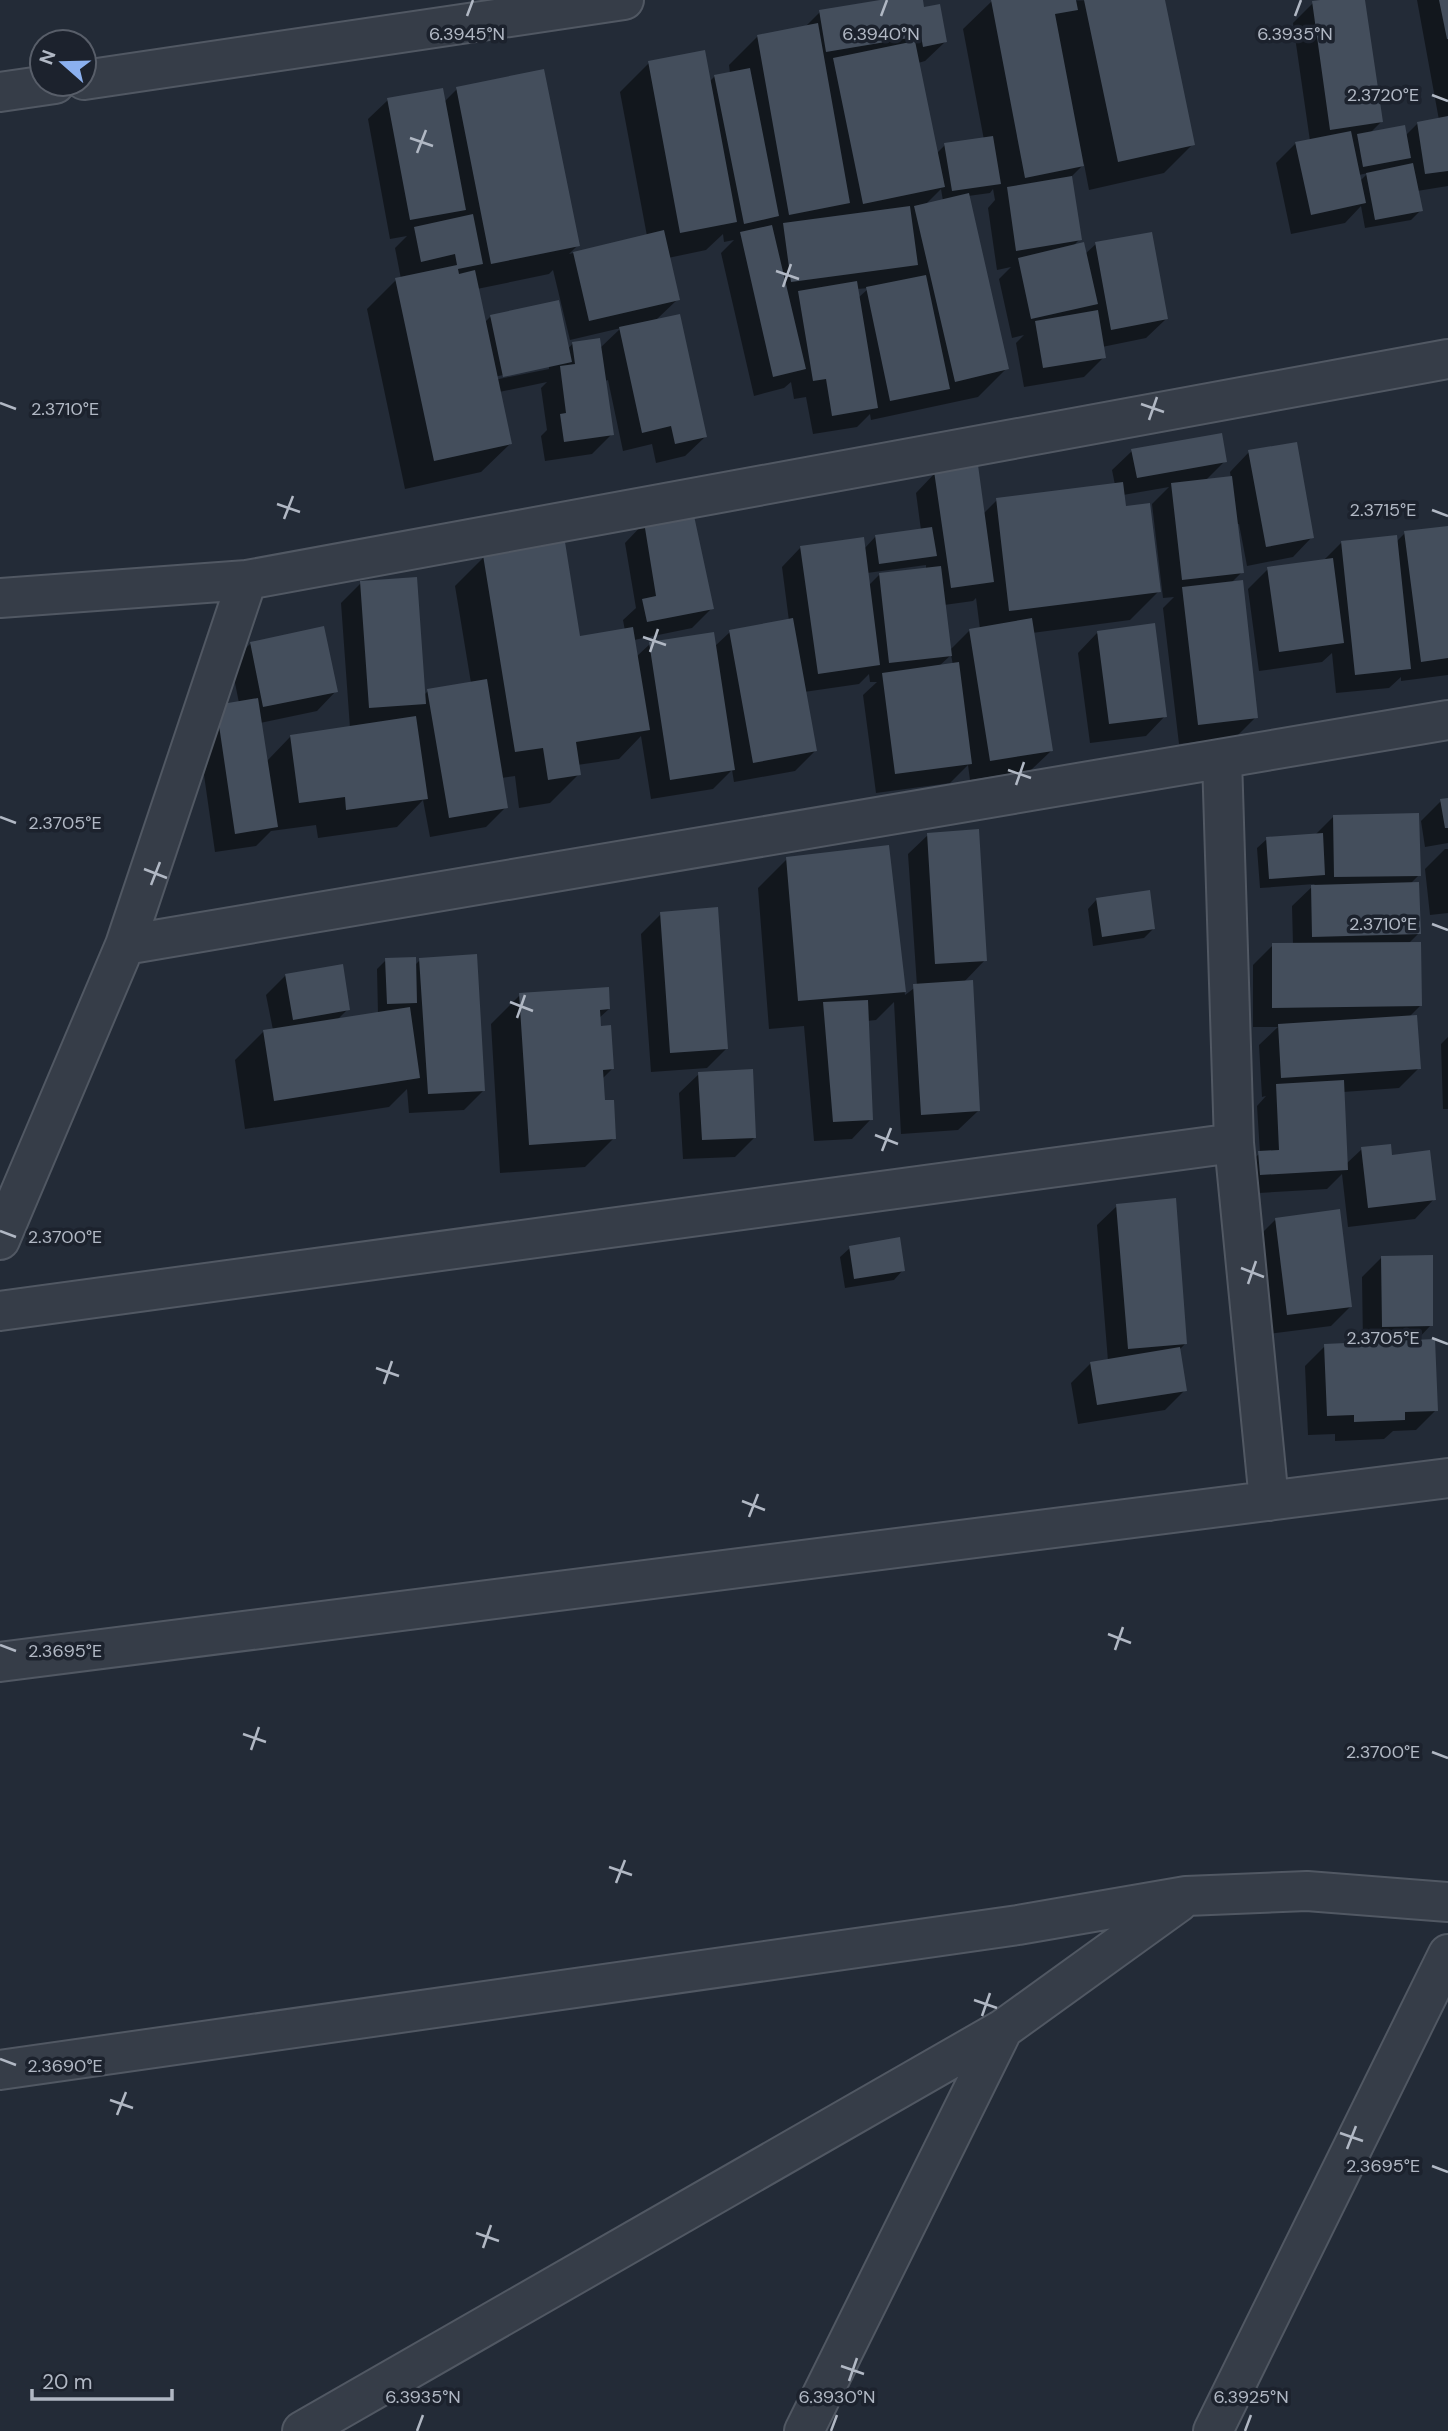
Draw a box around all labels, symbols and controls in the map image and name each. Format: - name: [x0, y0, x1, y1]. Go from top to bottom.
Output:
- text: 6.3945°N: [429, 22, 505, 46]
- text: 6.3940°N: [842, 22, 920, 46]
- text: 6.3935°N: [1257, 22, 1333, 46]
- north arrow: [28, 28, 98, 98]
- text: N: [33, 47, 62, 68]
- text: 2.3720°E: [1347, 83, 1419, 107]
- text: 2.3710°E: [31, 397, 99, 421]
- text: 2.3715°E: [1350, 498, 1416, 522]
- text: 2.3705°E: [28, 811, 102, 835]
- text: 2.3710°E: [1349, 912, 1417, 936]
- text: 2.3700°E: [28, 1225, 102, 1249]
- text: 2.3705°E: [1346, 1326, 1420, 1350]
- text: 2.3695°E: [28, 1639, 102, 1663]
- text: 2.3700°E: [1346, 1740, 1420, 1764]
- text: 2.3690°E: [27, 2054, 103, 2078]
- text: 2.3695°E: [1346, 2154, 1420, 2178]
- scale bar: [32, 2358, 172, 2402]
- text: 20 m: [42, 2368, 93, 2396]
- text: 6.3935°N: [385, 2385, 461, 2409]
- text: 6.3930°N: [799, 2385, 875, 2409]
- text: 6.3925°N: [1213, 2385, 1289, 2409]

